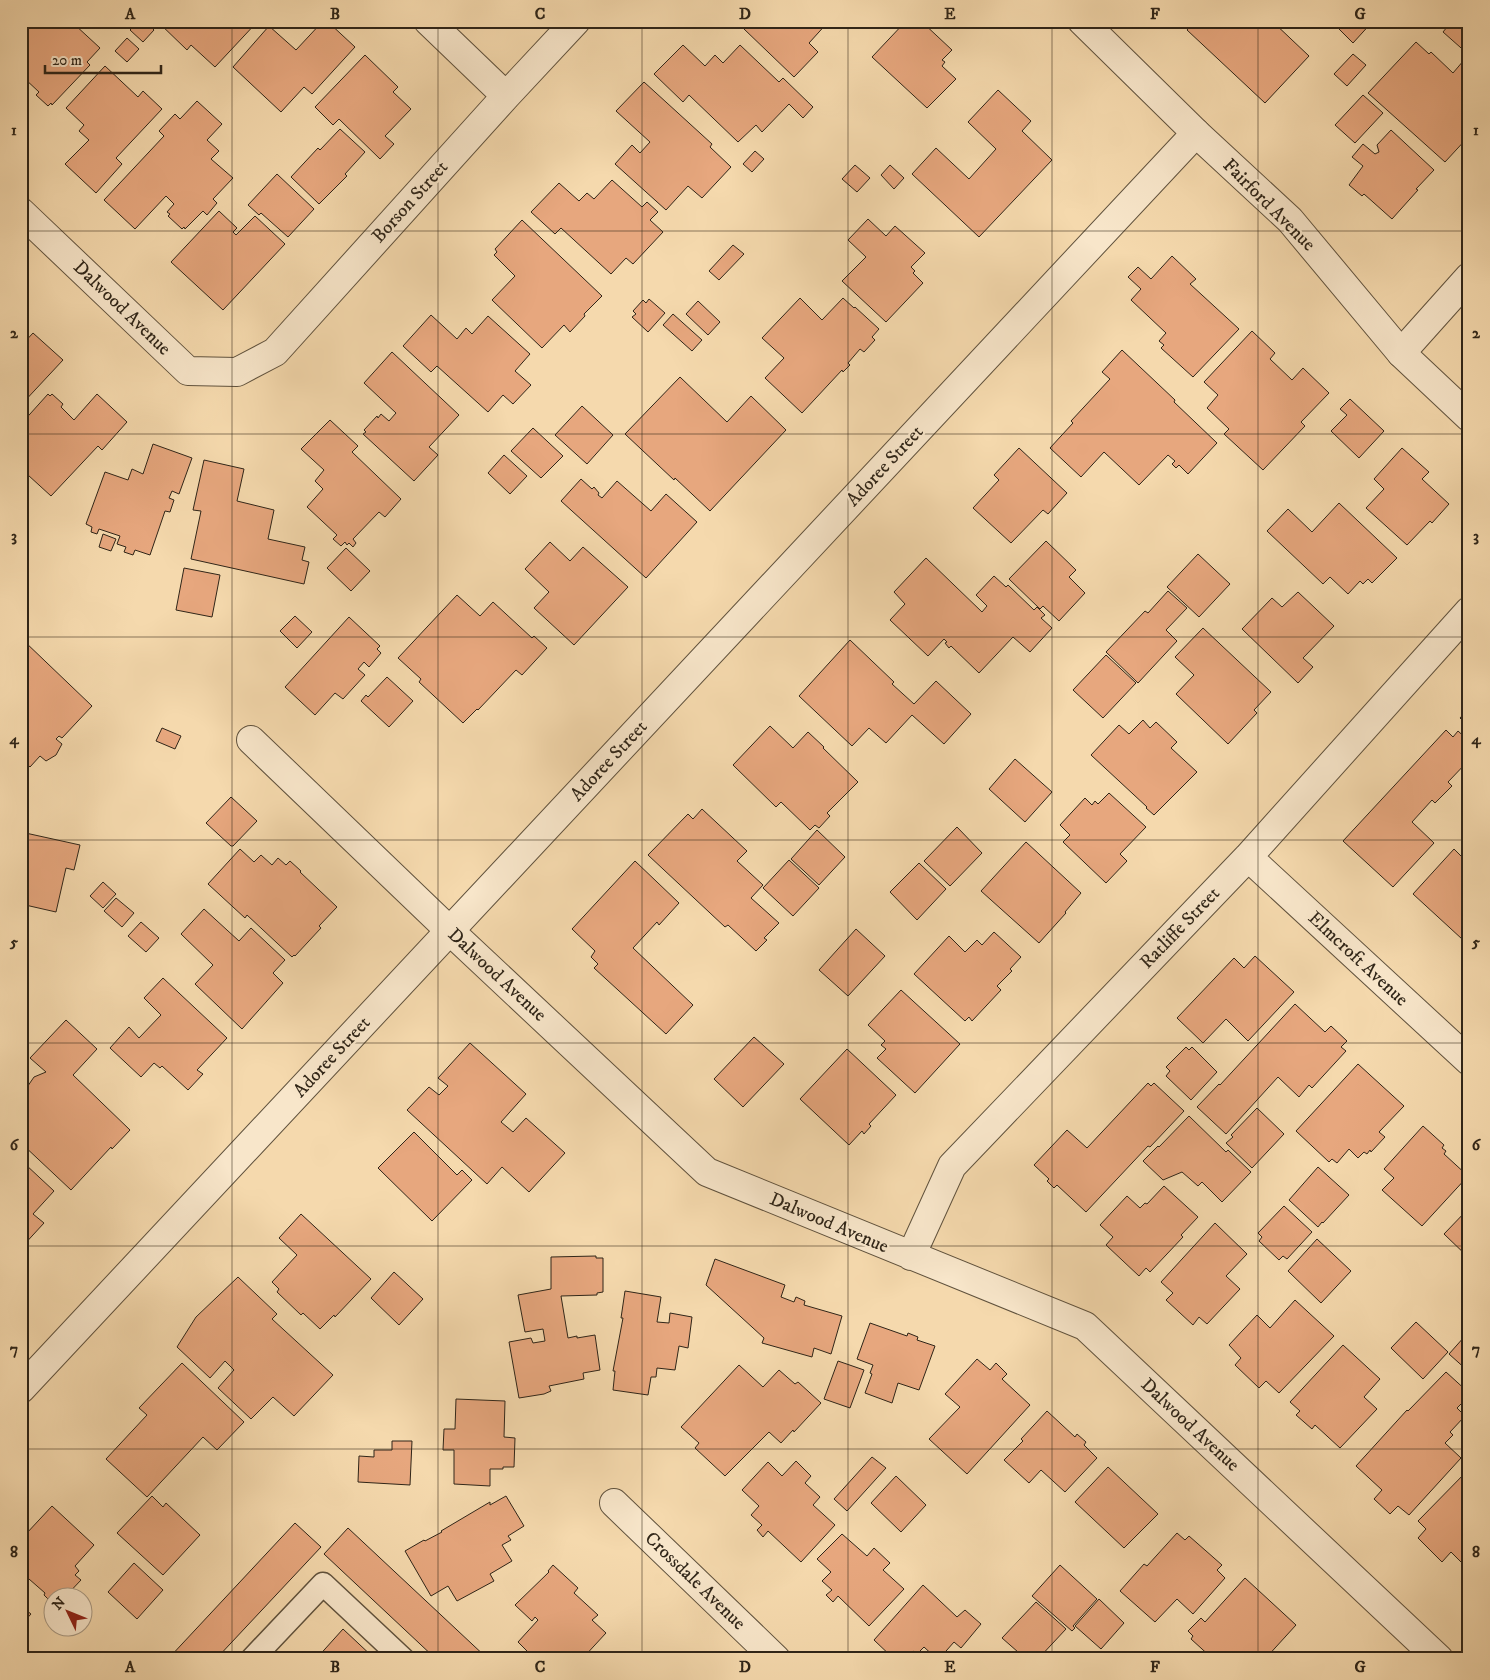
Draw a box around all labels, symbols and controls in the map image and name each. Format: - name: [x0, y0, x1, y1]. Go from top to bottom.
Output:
- text: A: [124, 4, 136, 24]
- text: B: [330, 4, 340, 24]
- text: C: [535, 4, 545, 24]
- text: D: [739, 4, 751, 24]
- text: E: [944, 4, 956, 24]
- text: F: [1150, 4, 1160, 24]
- text: G: [1354, 4, 1366, 24]
- scale bar: [45, 42, 161, 74]
- text: 20 m: [52, 51, 82, 70]
- text: 1: [11, 120, 17, 140]
- text: 1: [1473, 120, 1479, 140]
- street label: Fairford Avenue: [1218, 154, 1320, 256]
- street label: Borson Street: [367, 156, 453, 248]
- street label: Dalwood Avenue: [68, 256, 176, 360]
- text: 2: [10, 323, 19, 343]
- text: 2: [1472, 323, 1481, 343]
- street label: Adoree Street: [842, 421, 928, 511]
- text: 3: [11, 526, 17, 546]
- text: 3: [1473, 526, 1479, 546]
- street label: Adoree Street: [566, 716, 652, 806]
- text: 4: [8, 729, 19, 749]
- text: 4: [1470, 729, 1481, 749]
- street label: Ratliffe Street: [1135, 882, 1225, 974]
- street label: Elmcroft Avenue: [1303, 907, 1413, 1011]
- street label: Dalwood Avenue: [443, 923, 551, 1027]
- text: 5: [9, 932, 18, 952]
- text: 5: [1471, 932, 1480, 952]
- street label: Adoree Street: [289, 1012, 375, 1102]
- text: 6: [10, 1135, 20, 1155]
- text: 6: [1472, 1135, 1482, 1155]
- street label: Dalwood Avenue: [766, 1188, 892, 1258]
- text: 7: [10, 1339, 18, 1359]
- text: 7: [1472, 1339, 1480, 1359]
- street label: Dalwood Avenue: [1136, 1373, 1244, 1477]
- street label: Crossdale Avenue: [640, 1527, 750, 1635]
- text: 8: [10, 1542, 18, 1562]
- text: 8: [1472, 1542, 1480, 1562]
- north arrow: [42, 1588, 92, 1638]
- text: N: [49, 1593, 70, 1614]
- text: A: [124, 1657, 136, 1677]
- text: B: [330, 1657, 340, 1677]
- text: C: [535, 1657, 545, 1677]
- text: D: [739, 1657, 751, 1677]
- text: E: [944, 1657, 956, 1677]
- text: F: [1150, 1657, 1160, 1677]
- text: G: [1354, 1657, 1366, 1677]

